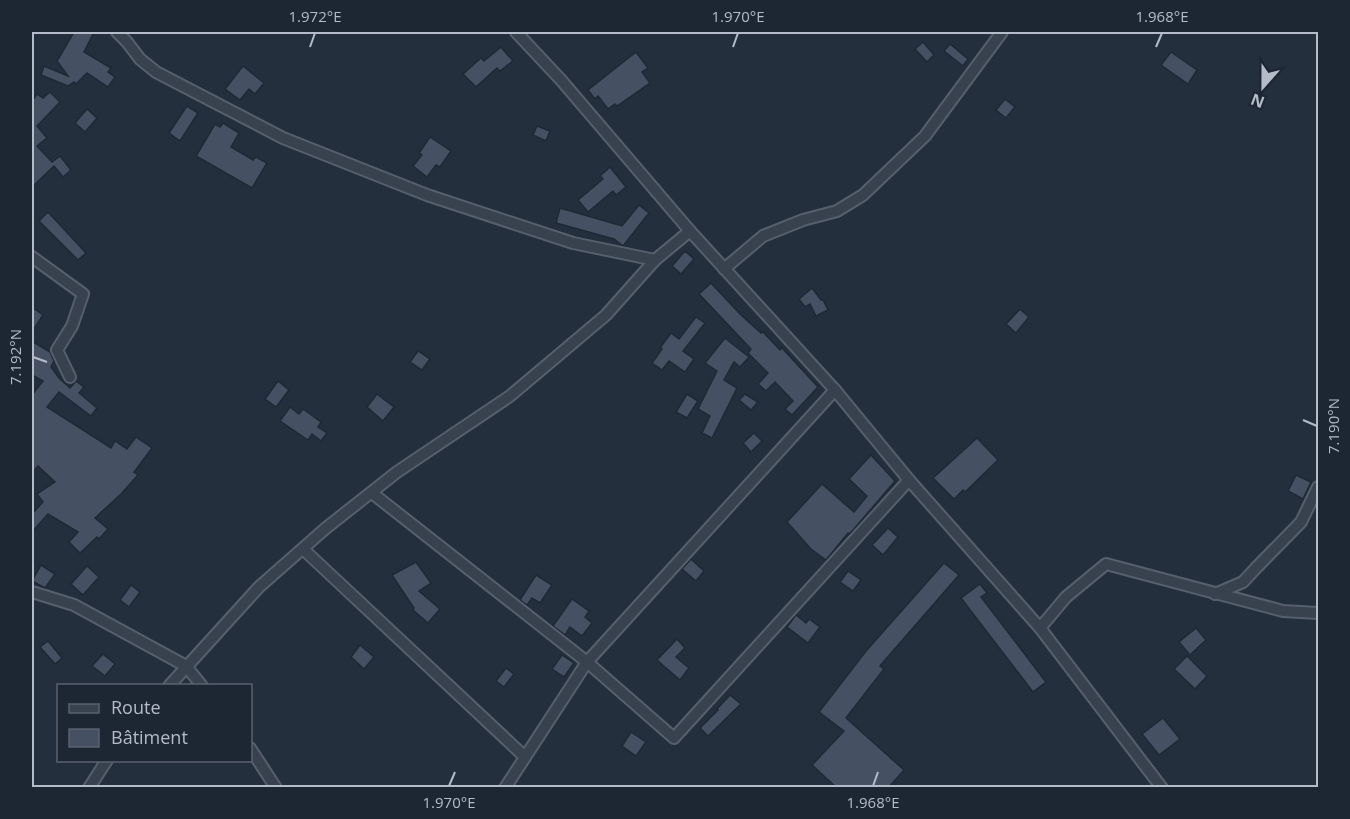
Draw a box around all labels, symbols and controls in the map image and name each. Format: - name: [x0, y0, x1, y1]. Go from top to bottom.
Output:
- text: 1.972°E: [288, 6, 342, 26]
- text: 1.970°E: [711, 6, 765, 26]
- text: 1.968°E: [1135, 6, 1189, 26]
- north arrow: [1233, 57, 1293, 117]
- text: N: [1248, 88, 1268, 114]
- text: 7.192°N: [5, 329, 25, 385]
- text: 7.190°N: [1323, 398, 1343, 454]
- legend: [57, 684, 252, 762]
- text: Route: [111, 695, 161, 719]
- text: Bâtiment: [111, 725, 188, 749]
- text: 1.970°E: [422, 792, 476, 812]
- text: 1.968°E: [846, 792, 900, 812]

